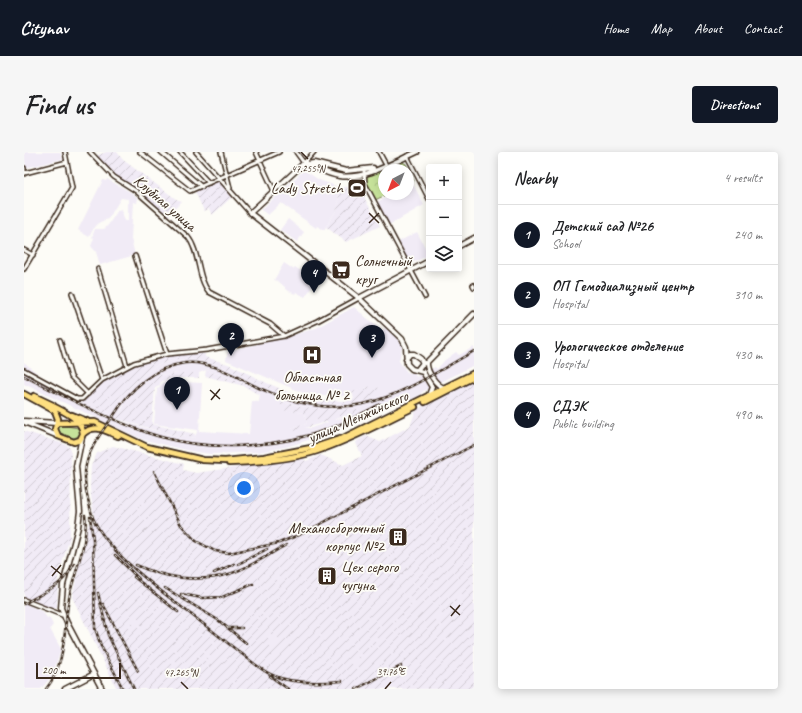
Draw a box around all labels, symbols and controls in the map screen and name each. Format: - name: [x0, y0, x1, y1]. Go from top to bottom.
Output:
- text: Citynav: [20, 16, 68, 40]
- text: Home: [603, 20, 629, 37]
- text: Map: [651, 20, 672, 37]
- text: About: [694, 20, 722, 37]
- text: Contact: [744, 20, 782, 37]
- button: Directions: [692, 86, 778, 123]
- text: Find us: [24, 87, 94, 122]
- text: 47.255°N: [291, 162, 327, 175]
- north arrow: [378, 164, 414, 200]
- map controls: [426, 164, 462, 272]
- button: +: [426, 164, 462, 200]
- text: Nearby: [514, 168, 557, 189]
- street label: Клубная улица: [130, 170, 202, 237]
- text: 4 results: [724, 170, 762, 186]
- sports icon: Lady Stretch: [346, 177, 368, 199]
- place label: Lady Stretch: [271, 178, 345, 198]
- button: −: [426, 200, 462, 236]
- text: Детский сад №26: [552, 217, 653, 236]
- text: 1: [524, 227, 530, 243]
- text: 240 m: [734, 227, 762, 243]
- button: layers: [426, 236, 462, 272]
- text: School: [552, 236, 580, 252]
- place label: Солнечный круг: [355, 251, 413, 289]
- supermarket icon: Солнечный круг: [330, 259, 352, 281]
- pin: 4: [301, 260, 327, 293]
- text: ОП Гемодиализный центр: [552, 277, 693, 296]
- text: 2: [524, 287, 530, 303]
- text: 310 m: [734, 287, 762, 303]
- text: Hospital: [552, 296, 588, 312]
- pin: 2: [218, 323, 244, 356]
- pin: 3: [359, 325, 385, 358]
- text: Урологическое отделение: [552, 337, 683, 356]
- hospital icon: Областная больница № 2: [301, 344, 323, 366]
- text: 3: [524, 347, 530, 363]
- text: 430 m: [734, 347, 762, 363]
- text: Hospital: [552, 356, 588, 372]
- place label: Областная больница № 2: [275, 367, 351, 405]
- pin: 1: [164, 377, 190, 410]
- street label: улица Менжинского: [304, 385, 412, 448]
- text: СДЭК: [552, 397, 586, 416]
- text: 4: [524, 407, 530, 423]
- text: 490 m: [734, 407, 762, 423]
- text: Public building: [552, 416, 614, 432]
- your location: [234, 478, 254, 498]
- place label: Механосборочный корпус №2: [288, 518, 386, 556]
- building icon: Механосборочный корпус №2: [387, 526, 409, 548]
- place label: Цех серого чугуна: [341, 557, 400, 595]
- building icon: Цех серого чугуна: [316, 565, 338, 587]
- scale bar: [36, 661, 121, 680]
- text: 200 m: [42, 663, 66, 677]
- text: 39.76°E: [377, 665, 407, 678]
- text: 47.265°N: [164, 666, 200, 679]

